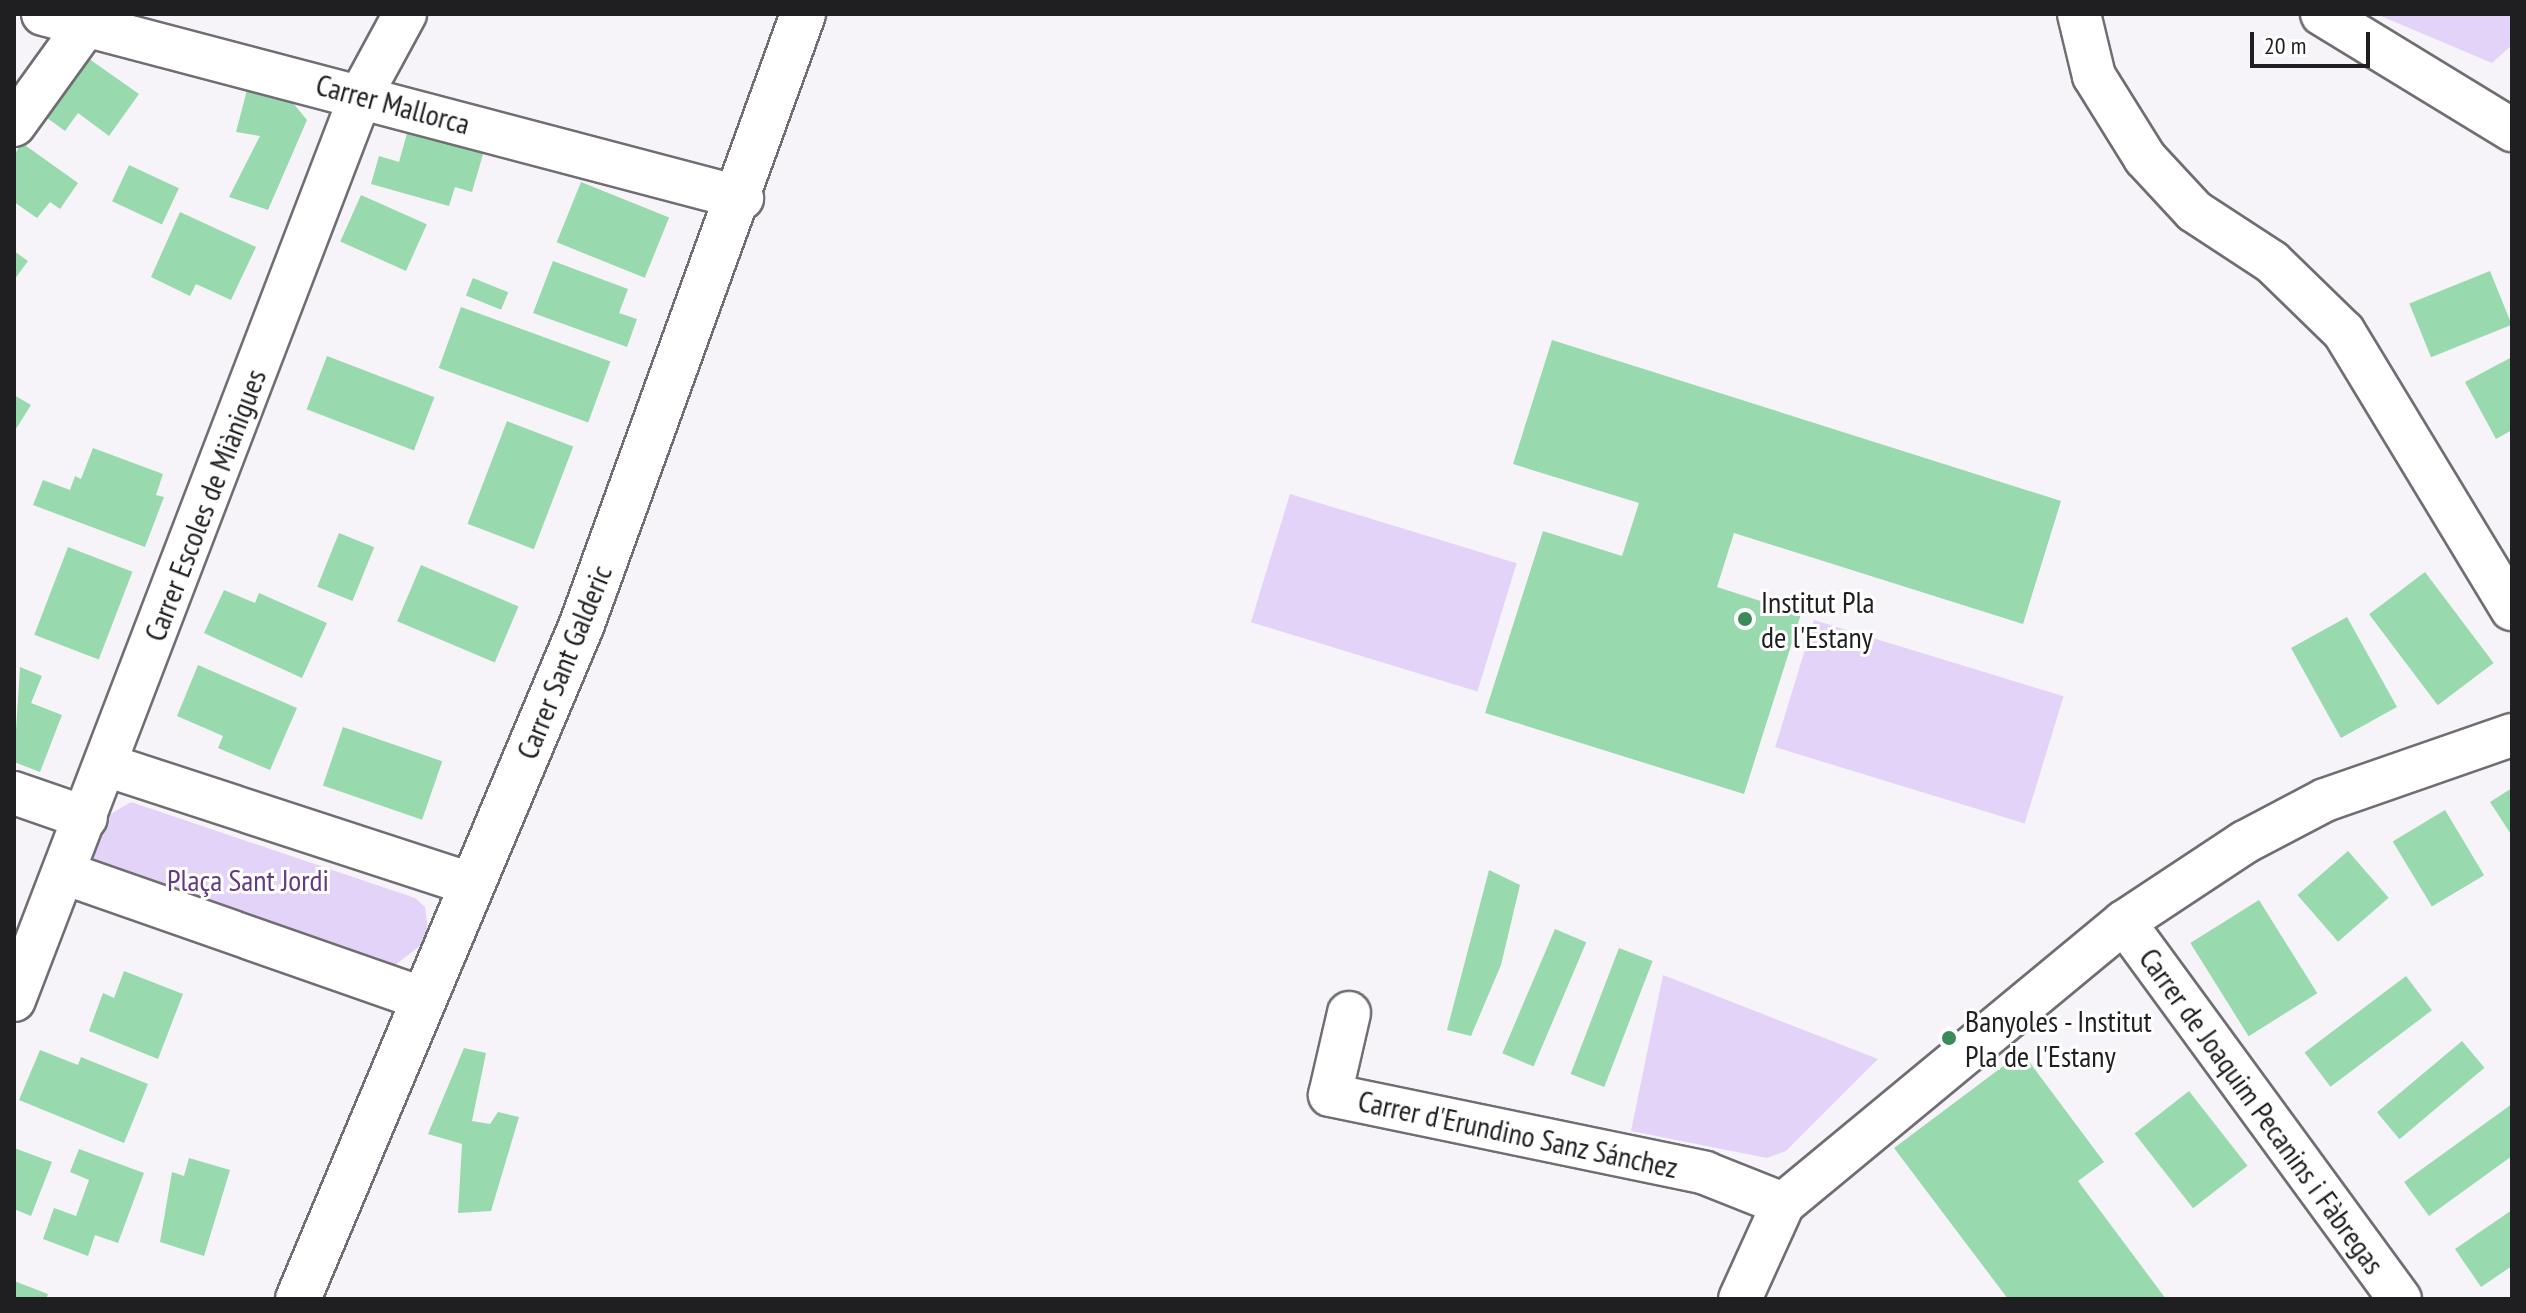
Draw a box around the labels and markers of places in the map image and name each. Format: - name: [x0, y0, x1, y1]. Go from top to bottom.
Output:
- place label: Institut Pla de l'Estany: [1761, 584, 1874, 654]
- marker: Institut Pla de l'Estany: [1736, 610, 1754, 628]
- place label: Banyoles - Institut Pla de l'Estany: [1965, 1003, 2154, 1074]
- marker: Banyoles - Institut Pla de l'Estany: [1940, 1029, 1958, 1047]

